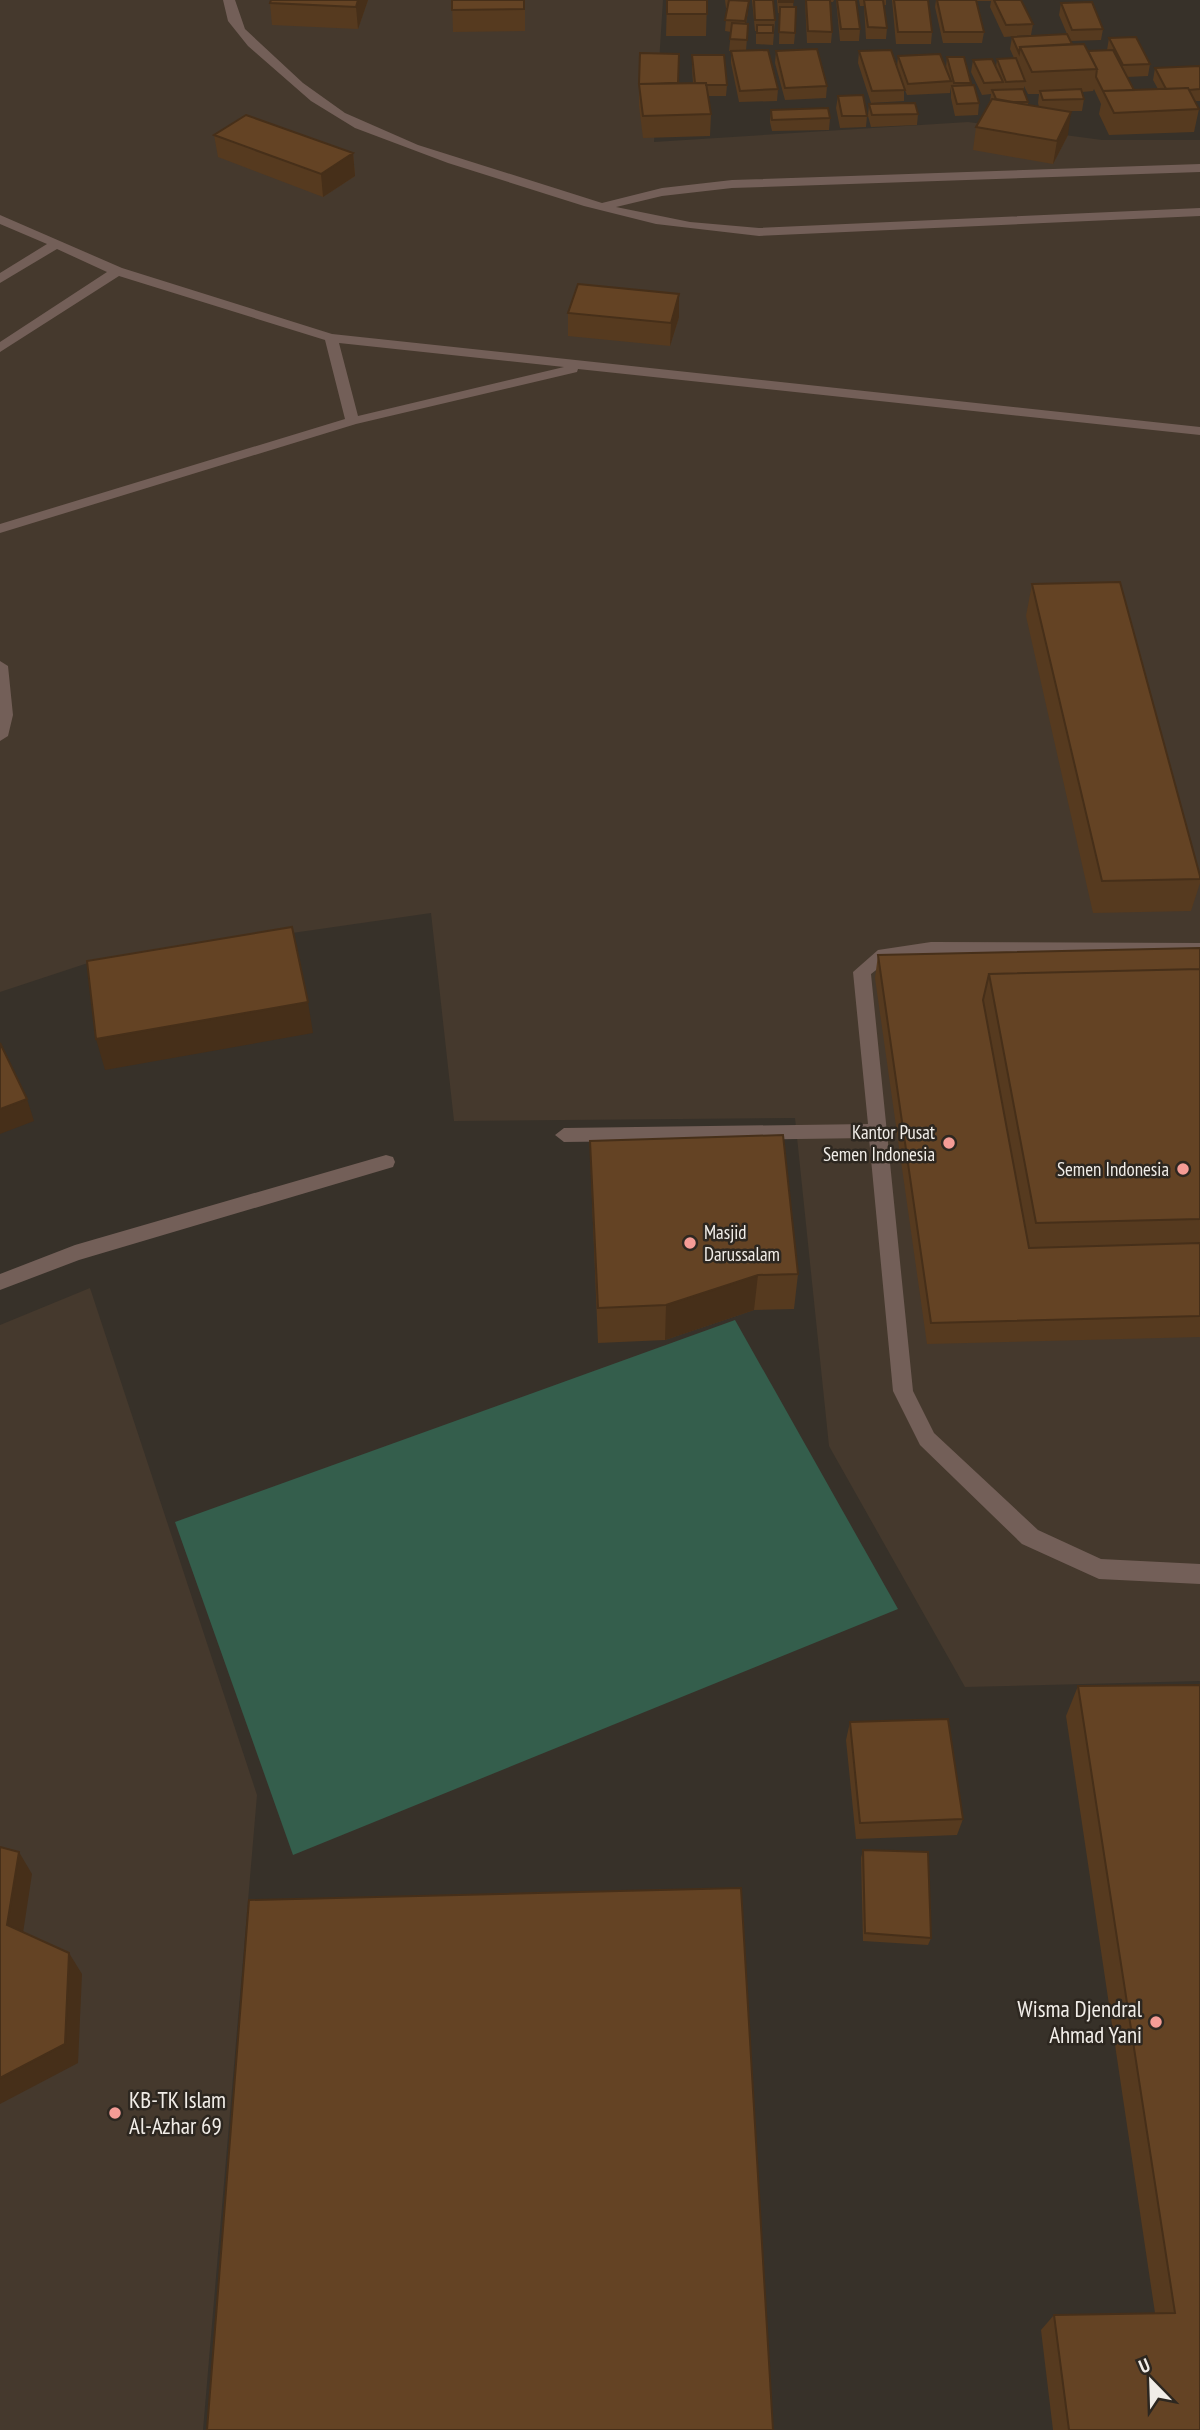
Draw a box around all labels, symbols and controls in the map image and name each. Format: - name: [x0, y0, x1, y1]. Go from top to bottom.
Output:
- place label: Kantor Pusat Semen Indonesia: [823, 1120, 936, 1166]
- marker: Kantor Pusat Semen Indonesia: [941, 1135, 957, 1151]
- place label: Semen Indonesia: [1057, 1157, 1169, 1181]
- marker: Semen Indonesia: [1175, 1161, 1191, 1177]
- place label: Masjid Darussalam: [704, 1220, 780, 1266]
- marker: Masjid Darussalam: [682, 1235, 698, 1251]
- place label: Wisma Djendral Ahmad Yani: [1017, 1994, 1143, 2049]
- marker: Wisma Djendral Ahmad Yani: [1148, 2014, 1164, 2030]
- place label: KB-TK Islam Al-Azhar 69: [129, 2085, 226, 2140]
- marker: KB-TK Islam Al-Azhar 69: [107, 2105, 123, 2121]
- north arrow: [1116, 2346, 1186, 2416]
- text: U: [1135, 2352, 1154, 2378]

